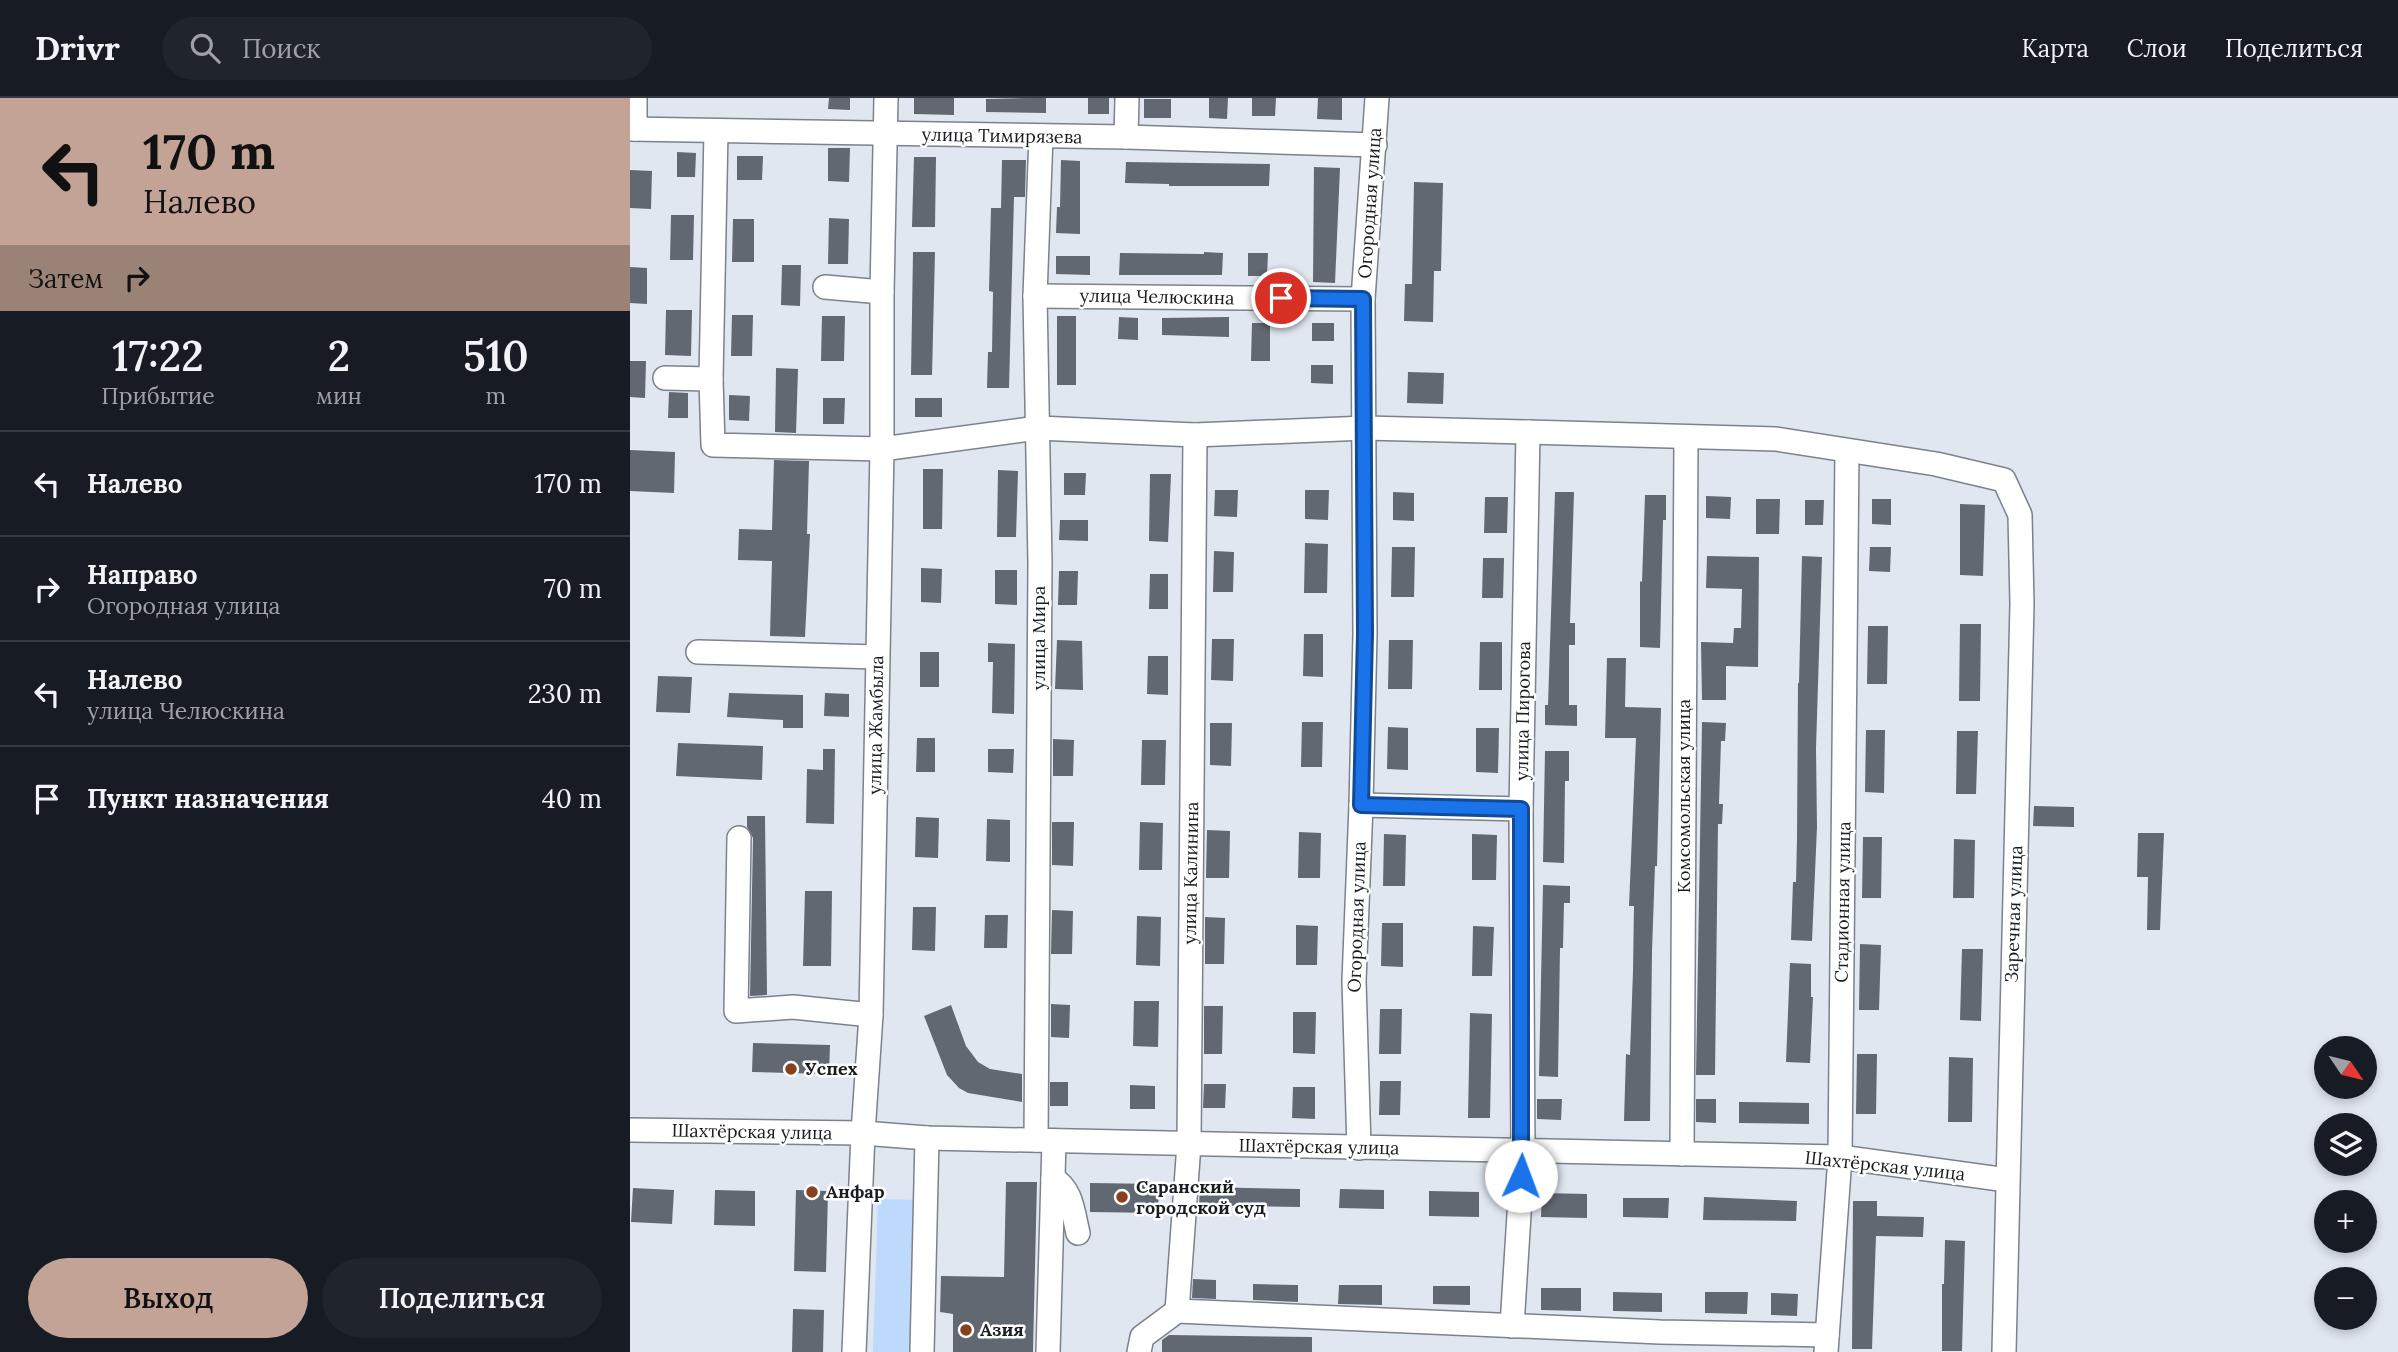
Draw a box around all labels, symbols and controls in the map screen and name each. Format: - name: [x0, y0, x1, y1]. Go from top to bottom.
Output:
- search box: [162, 17, 652, 80]
- text: Drivr: [35, 27, 120, 69]
- icon: search: [186, 29, 224, 67]
- text: Поиск: [242, 32, 320, 65]
- text: Карта: [2021, 33, 2089, 64]
- text: Слои: [2127, 33, 2187, 64]
- text: Поделиться: [2225, 33, 2363, 64]
- text: 170 m: [143, 120, 275, 182]
- street label: улица Тимирязева: [921, 123, 1083, 148]
- icon: left: [28, 126, 119, 217]
- street label: Огородная улица: [1353, 127, 1386, 279]
- text: Налево: [143, 181, 256, 222]
- icon: right: [118, 259, 156, 297]
- text: Затем: [28, 262, 104, 295]
- pin: [1251, 268, 1311, 328]
- icon: arrive: [1262, 279, 1300, 317]
- street label: улица Челюскина: [1079, 284, 1235, 309]
- text: 17:22: [112, 329, 204, 383]
- text: 2: [328, 329, 350, 383]
- text: 510: [463, 329, 529, 383]
- text: Прибытие: [101, 381, 215, 410]
- text: мин: [316, 381, 362, 410]
- text: m: [486, 381, 506, 410]
- icon: left: [28, 465, 66, 503]
- text: Налево: [87, 467, 183, 500]
- text: 170 m: [534, 467, 602, 500]
- text: Направо: [87, 558, 198, 591]
- icon: right: [28, 570, 66, 608]
- text: 70 m: [544, 572, 602, 605]
- street label: улица Мира: [1027, 586, 1050, 690]
- text: Огородная улица: [87, 591, 280, 620]
- street label: улица Пирогова: [1510, 641, 1535, 781]
- street label: улица Жамбыла: [863, 655, 888, 795]
- text: Налево: [87, 663, 183, 696]
- icon: left: [28, 675, 66, 713]
- text: 230 m: [528, 677, 602, 710]
- text: улица Челюскина: [87, 696, 285, 725]
- street label: Комсомольская улица: [1672, 699, 1695, 893]
- icon: arrive: [28, 780, 66, 818]
- text: Пункт назначения: [87, 782, 329, 815]
- text: 40 m: [542, 782, 602, 815]
- street label: улица Калинина: [1178, 801, 1203, 945]
- street label: Стадионная улица: [1830, 821, 1855, 983]
- street label: Огородная улица: [1342, 841, 1371, 993]
- street label: Заречная улица: [2000, 845, 2027, 983]
- north arrow: [2314, 1036, 2376, 1099]
- map controls: [2314, 1036, 2377, 1330]
- place label: Успех: [805, 1057, 858, 1080]
- marker: Успех: [783, 1061, 799, 1077]
- button: layers: [2314, 1113, 2377, 1176]
- street label: Шахтёрская улица: [671, 1119, 833, 1144]
- street label: Шахтёрская улица: [1238, 1134, 1400, 1159]
- position arrow: [1484, 1139, 1558, 1213]
- street label: Шахтёрская улица: [1804, 1146, 1966, 1185]
- place label: Саранский городской суд: [1136, 1175, 1266, 1219]
- place label: Анфар: [826, 1180, 885, 1203]
- marker: Анфар: [804, 1184, 820, 1200]
- marker: Саранский городской суд: [1114, 1189, 1130, 1205]
- button: +: [2314, 1190, 2377, 1253]
- button: Выход: [28, 1258, 308, 1338]
- button: Поделиться: [322, 1258, 602, 1338]
- button: −: [2314, 1267, 2377, 1330]
- place label: Азия: [980, 1318, 1024, 1341]
- marker: Азия: [958, 1322, 974, 1338]

